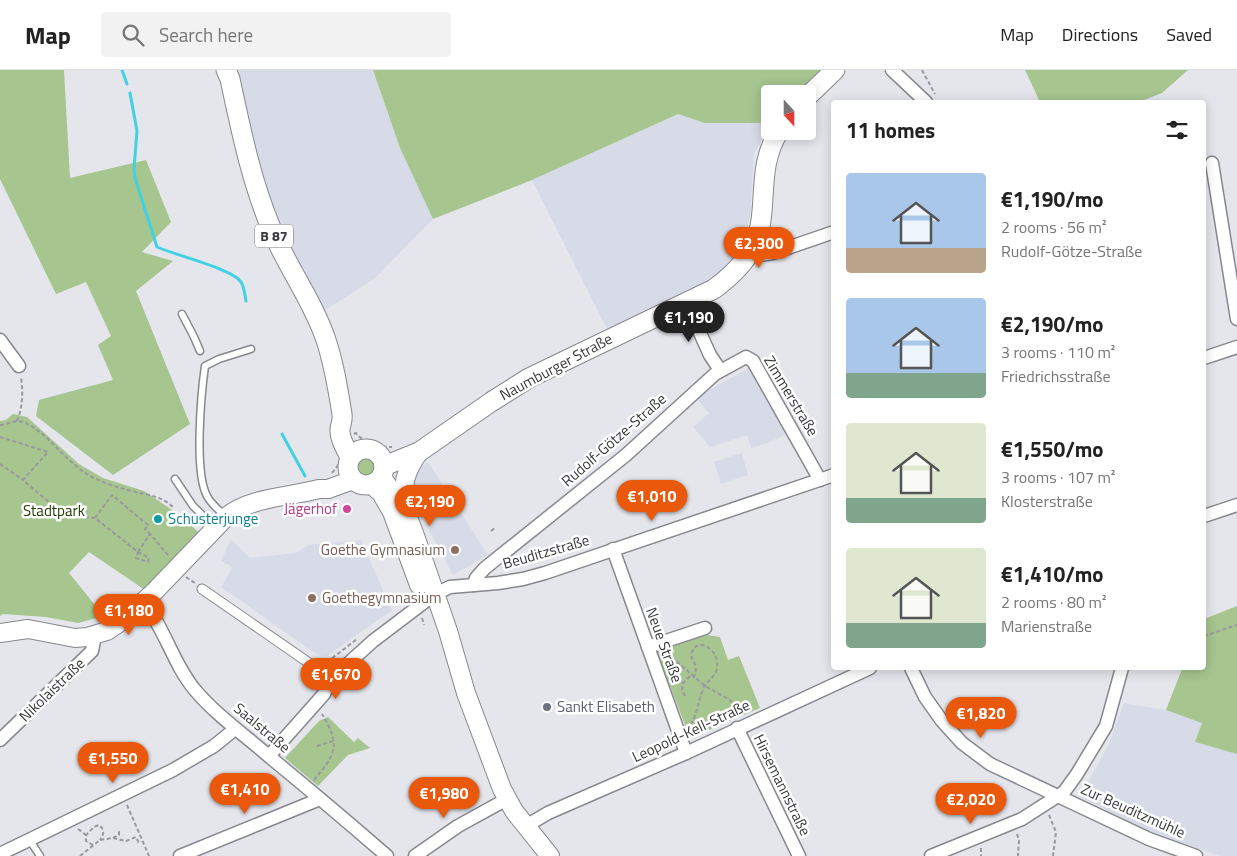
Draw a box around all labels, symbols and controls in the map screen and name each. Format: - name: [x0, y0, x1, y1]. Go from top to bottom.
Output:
- search box: [101, 12, 451, 57]
- text: Map: [25, 17, 71, 53]
- text: Search here: [159, 20, 253, 49]
- icon: search: [119, 21, 147, 49]
- text: Map: [1000, 21, 1034, 48]
- text: Directions: [1062, 21, 1138, 48]
- text: Saved: [1166, 21, 1212, 48]
- north arrow: [761, 85, 816, 140]
- map controls: [761, 85, 816, 140]
- text: 11 homes: [846, 114, 935, 146]
- icon: filters: [1163, 116, 1191, 144]
- text: €1,190/mo: [1001, 183, 1103, 215]
- icon: home: [886, 193, 946, 253]
- text: 2 rooms · 56 m²: [1001, 215, 1106, 239]
- road number: B 87: [255, 224, 293, 248]
- pin: €2,300: [718, 226, 800, 269]
- text: €2,300: [734, 231, 784, 255]
- text: Rudolf-Götze-Straße: [1001, 239, 1142, 263]
- pin: €1,190: [648, 300, 730, 343]
- text: €1,190: [664, 305, 714, 329]
- text: €2,190/mo: [1001, 308, 1103, 340]
- icon: home: [886, 318, 946, 378]
- street label: Naumburger Straße: [495, 327, 616, 406]
- text: 3 rooms · 110 m²: [1001, 340, 1115, 364]
- street label: Zimmerstraße: [758, 351, 825, 440]
- text: Friedrichsstraße: [1001, 364, 1111, 388]
- street label: Rudolf-Götze-Straße: [556, 388, 671, 492]
- text: €1,550/mo: [1001, 433, 1103, 465]
- icon: home: [886, 443, 946, 503]
- text: 3 rooms · 107 m²: [1001, 465, 1115, 489]
- pin: €1,010: [611, 480, 693, 522]
- pin: €2,190: [389, 484, 471, 527]
- text: €1,010: [627, 484, 677, 508]
- text: €2,190: [405, 489, 455, 513]
- text: Klosterstraße: [1001, 489, 1093, 513]
- place label: Jägerhof: [284, 497, 337, 520]
- park label: Stadtpark: [23, 499, 85, 522]
- marker: Jägerhof: [341, 503, 353, 515]
- place label: Schusterjunge: [168, 507, 258, 530]
- marker: Schusterjunge: [152, 513, 164, 525]
- street label: Beuditzstraße: [500, 528, 592, 575]
- place label: Goethe Gymnasium: [321, 538, 445, 561]
- marker: Goethe Gymnasium: [449, 544, 461, 556]
- text: €1,410/mo: [1001, 558, 1103, 590]
- icon: home: [886, 568, 946, 628]
- place label: Goethegymnasium: [322, 586, 441, 609]
- text: 2 rooms · 80 m²: [1001, 590, 1106, 614]
- marker: Goethegymnasium: [306, 592, 318, 604]
- pin: €1,180: [88, 594, 170, 636]
- text: €1,180: [104, 598, 154, 622]
- street label: Neue Straße: [640, 604, 689, 686]
- text: Marienstraße: [1001, 614, 1092, 638]
- street label: Nikolaistraße: [14, 652, 90, 727]
- pin: €1,670: [295, 658, 377, 700]
- text: €1,670: [311, 662, 361, 686]
- street label: Leopold-Kell-Straße: [628, 693, 753, 768]
- place label: Sankt Elisabeth: [557, 695, 655, 718]
- pin: €1,820: [940, 696, 1022, 739]
- street label: Saalstraße: [229, 697, 296, 758]
- marker: Sankt Elisabeth: [541, 701, 553, 713]
- text: €1,820: [956, 701, 1006, 725]
- street label: Hirsemannstraße: [748, 730, 817, 839]
- pin: €1,550: [72, 742, 154, 784]
- text: €1,550: [88, 746, 138, 770]
- pin: €1,410: [204, 772, 286, 815]
- pin: €1,980: [403, 776, 485, 819]
- text: €1,410: [220, 777, 270, 801]
- street label: Zur Beuditzmühle: [1077, 777, 1189, 844]
- text: €1,980: [419, 781, 469, 805]
- pin: €2,020: [930, 782, 1012, 825]
- text: €2,020: [946, 787, 996, 811]

